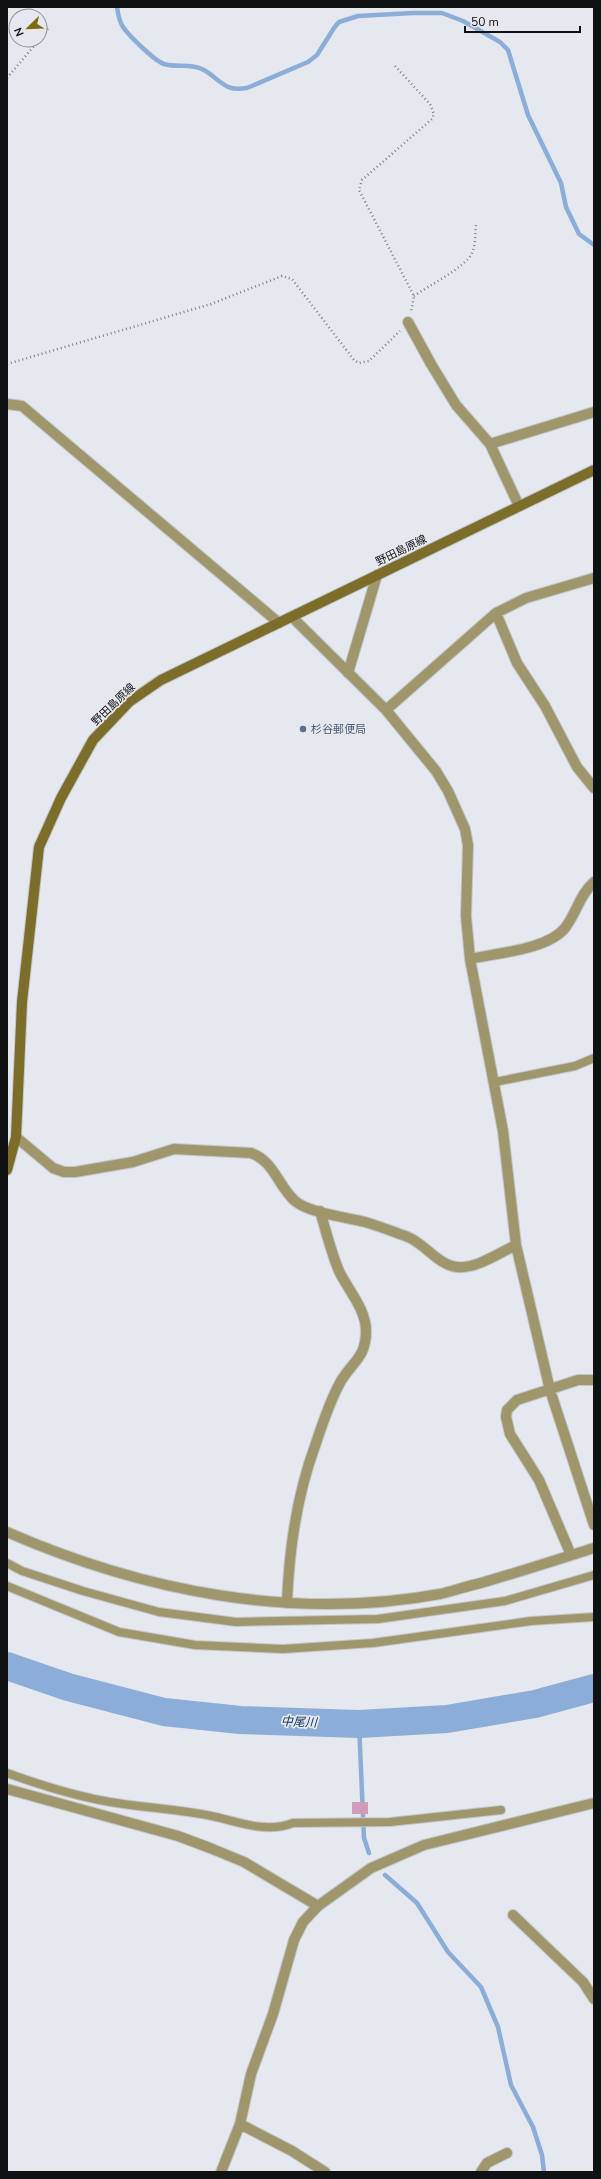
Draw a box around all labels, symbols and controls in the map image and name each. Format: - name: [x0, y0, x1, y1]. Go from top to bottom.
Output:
- north arrow: [8, 8, 48, 48]
- scale bar: [465, 8, 580, 34]
- text: 50 m: [471, 14, 499, 30]
- text: N: [11, 25, 28, 38]
- street label: 野田島原線: [373, 532, 429, 569]
- street label: 野田島原線: [88, 680, 138, 729]
- place label: 杉谷郵便局: [311, 722, 366, 737]
- marker: 杉谷郵便局: [298, 724, 308, 734]
- water label: 中尾川: [281, 1713, 319, 1731]

